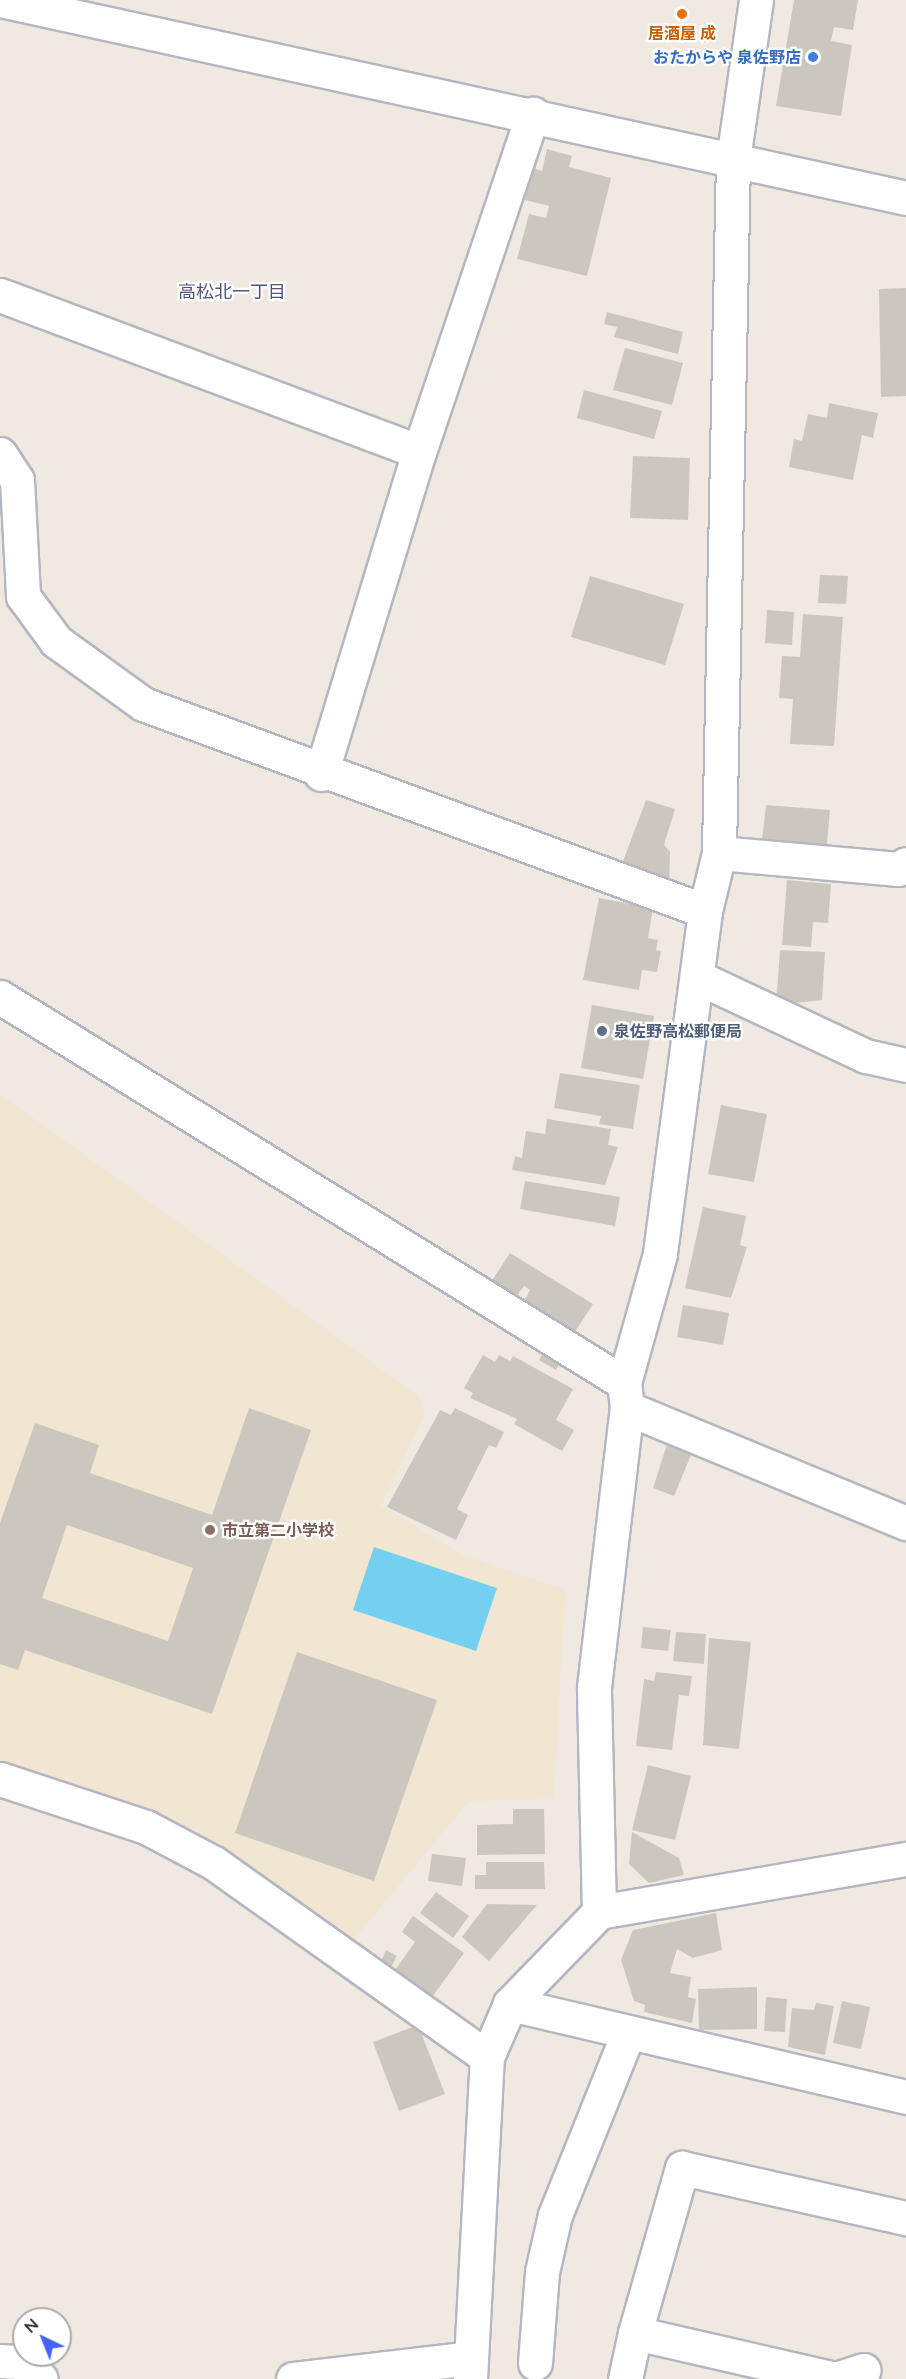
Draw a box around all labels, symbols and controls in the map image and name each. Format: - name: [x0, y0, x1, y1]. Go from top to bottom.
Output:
- marker: 居酒屋 成: [675, 7, 689, 21]
- place label: 居酒屋 成: [648, 23, 716, 43]
- place label: おたからや 泉佐野店: [653, 47, 801, 67]
- marker: おたからや 泉佐野店: [806, 50, 820, 64]
- district label: 高松北一丁目: [178, 280, 286, 302]
- place label: 泉佐野高松郵便局: [614, 1021, 742, 1041]
- marker: 泉佐野高松郵便局: [595, 1024, 609, 1038]
- place label: 市立第二小学校: [222, 1520, 334, 1540]
- marker: 市立第二小学校: [203, 1523, 217, 1537]
- north arrow: [12, 2307, 72, 2367]
- text: N: [20, 2314, 42, 2336]

